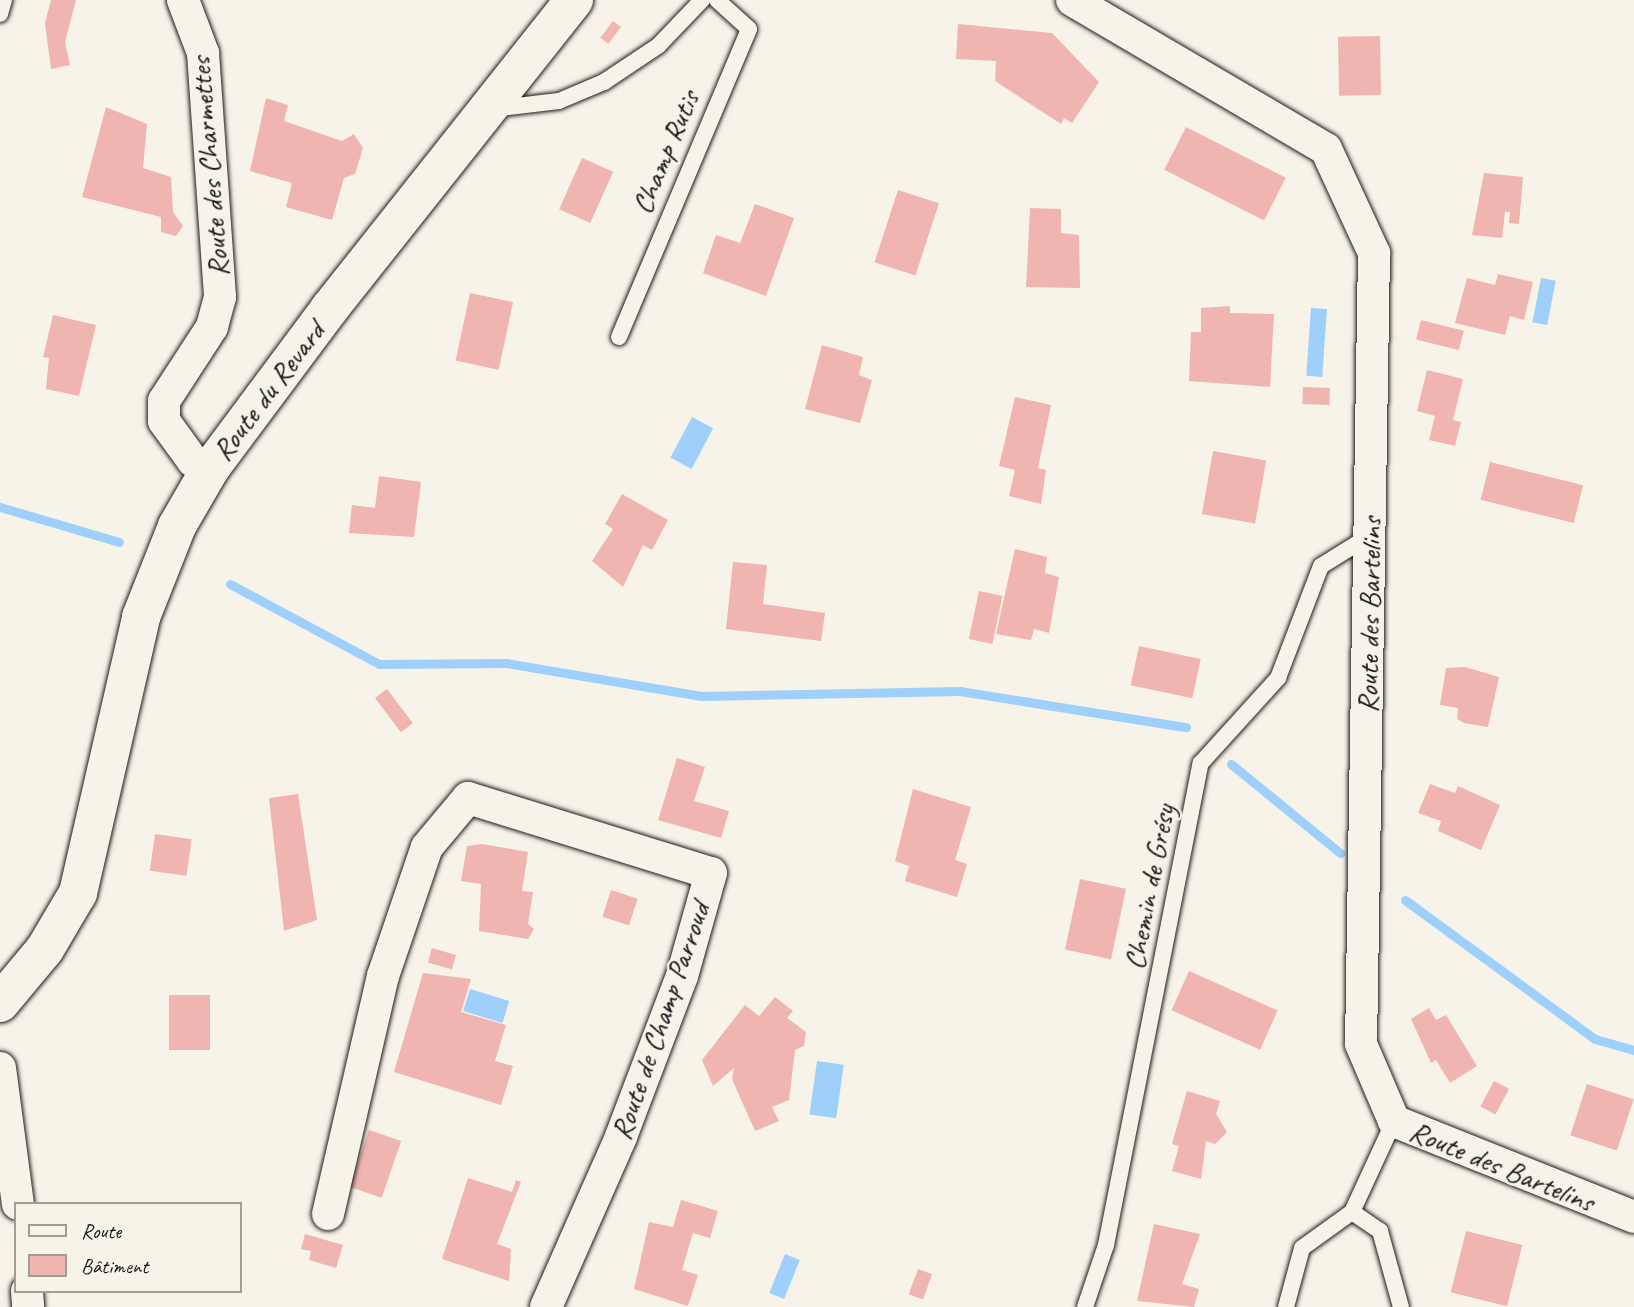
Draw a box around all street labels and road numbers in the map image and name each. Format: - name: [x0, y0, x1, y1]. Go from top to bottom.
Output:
- street label: Route des Charmettes: [181, 55, 237, 279]
- street label: Champ Rutis: [623, 85, 707, 219]
- street label: Route du Revard: [204, 315, 332, 467]
- street label: Route des Bartelins: [1349, 516, 1389, 714]
- street label: Chemin de Grésy: [1115, 802, 1183, 972]
- street label: Route de Champ Parroud: [602, 896, 718, 1146]
- street label: Route des Bartelins: [1404, 1112, 1600, 1220]

